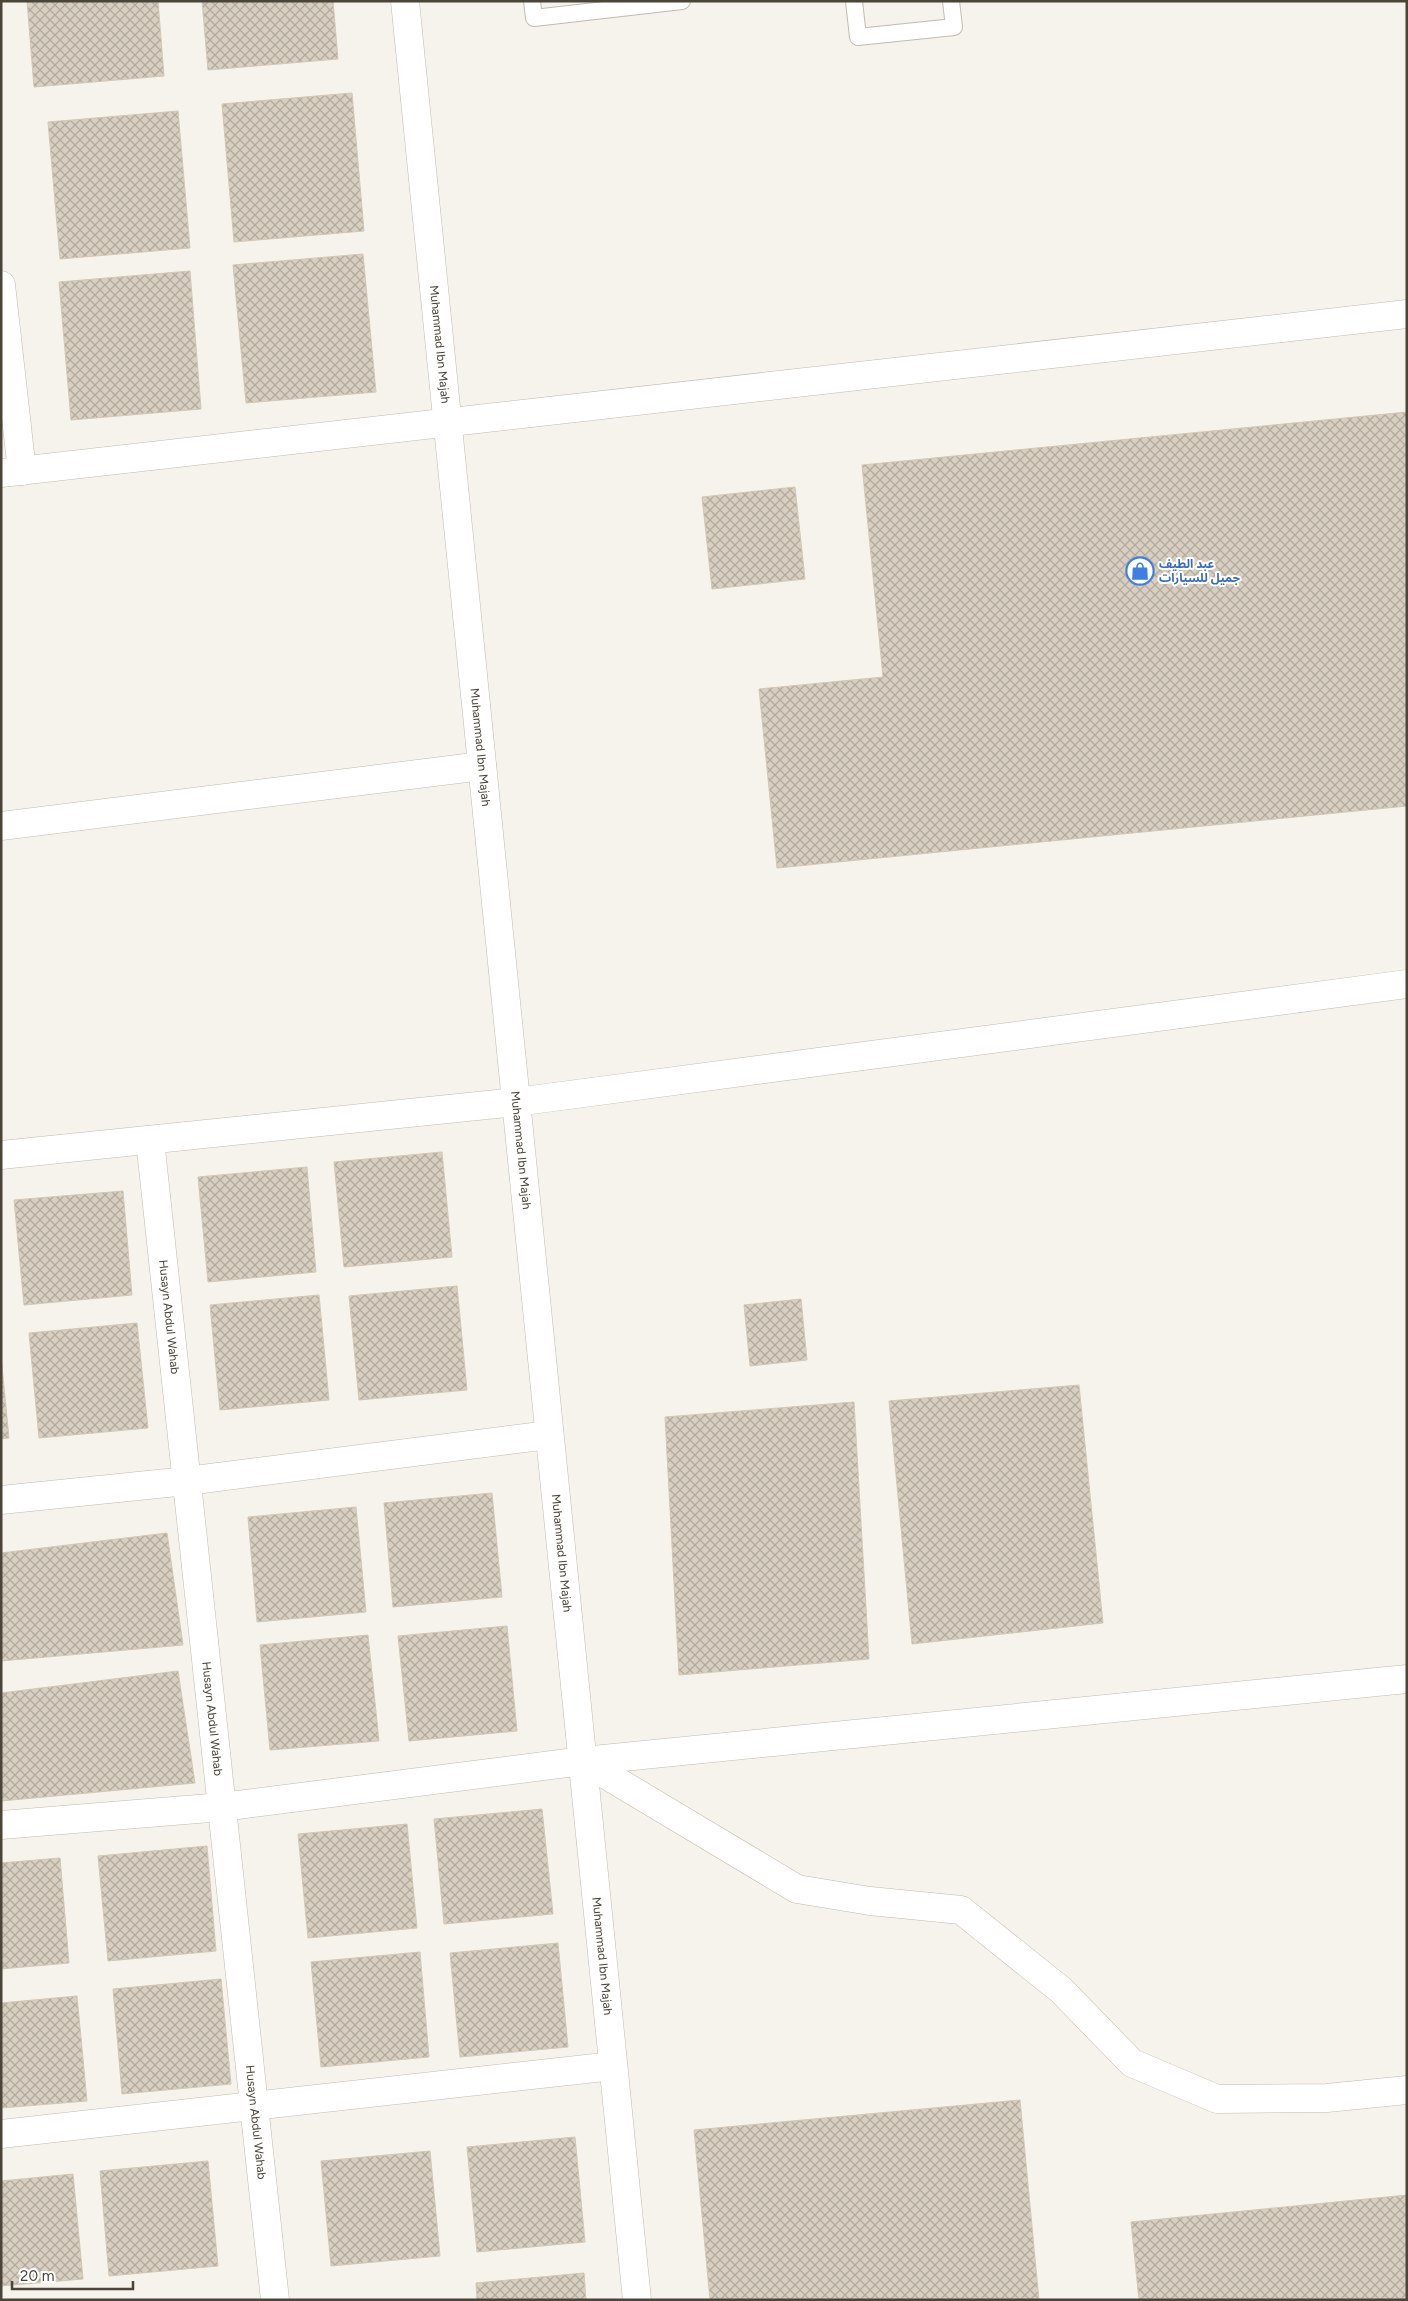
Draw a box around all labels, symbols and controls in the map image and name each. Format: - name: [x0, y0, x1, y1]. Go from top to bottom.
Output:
- street label: Muhammad Ibn Majah: [427, 285, 453, 404]
- shop icon: عبد الطيف جميل للسيارات: [1125, 556, 1155, 586]
- place label: عبد الطيف جميل للسيارات: [1159, 557, 1241, 585]
- street label: Muhammad Ibn Majah: [467, 688, 493, 807]
- street label: Muhammad Ibn Majah: [508, 1090, 534, 1210]
- street label: Husayn Abdul Wahab: [156, 1259, 182, 1375]
- street label: Muhammad Ibn Majah: [549, 1493, 575, 1613]
- street label: Husayn Abdul Wahab: [199, 1661, 225, 1777]
- street label: Muhammad Ibn Majah: [589, 1896, 615, 2016]
- street label: Husayn Abdul Wahab: [243, 2064, 269, 2180]
- scale bar: [12, 2258, 134, 2290]
- text: 20 m: [20, 2267, 54, 2285]

